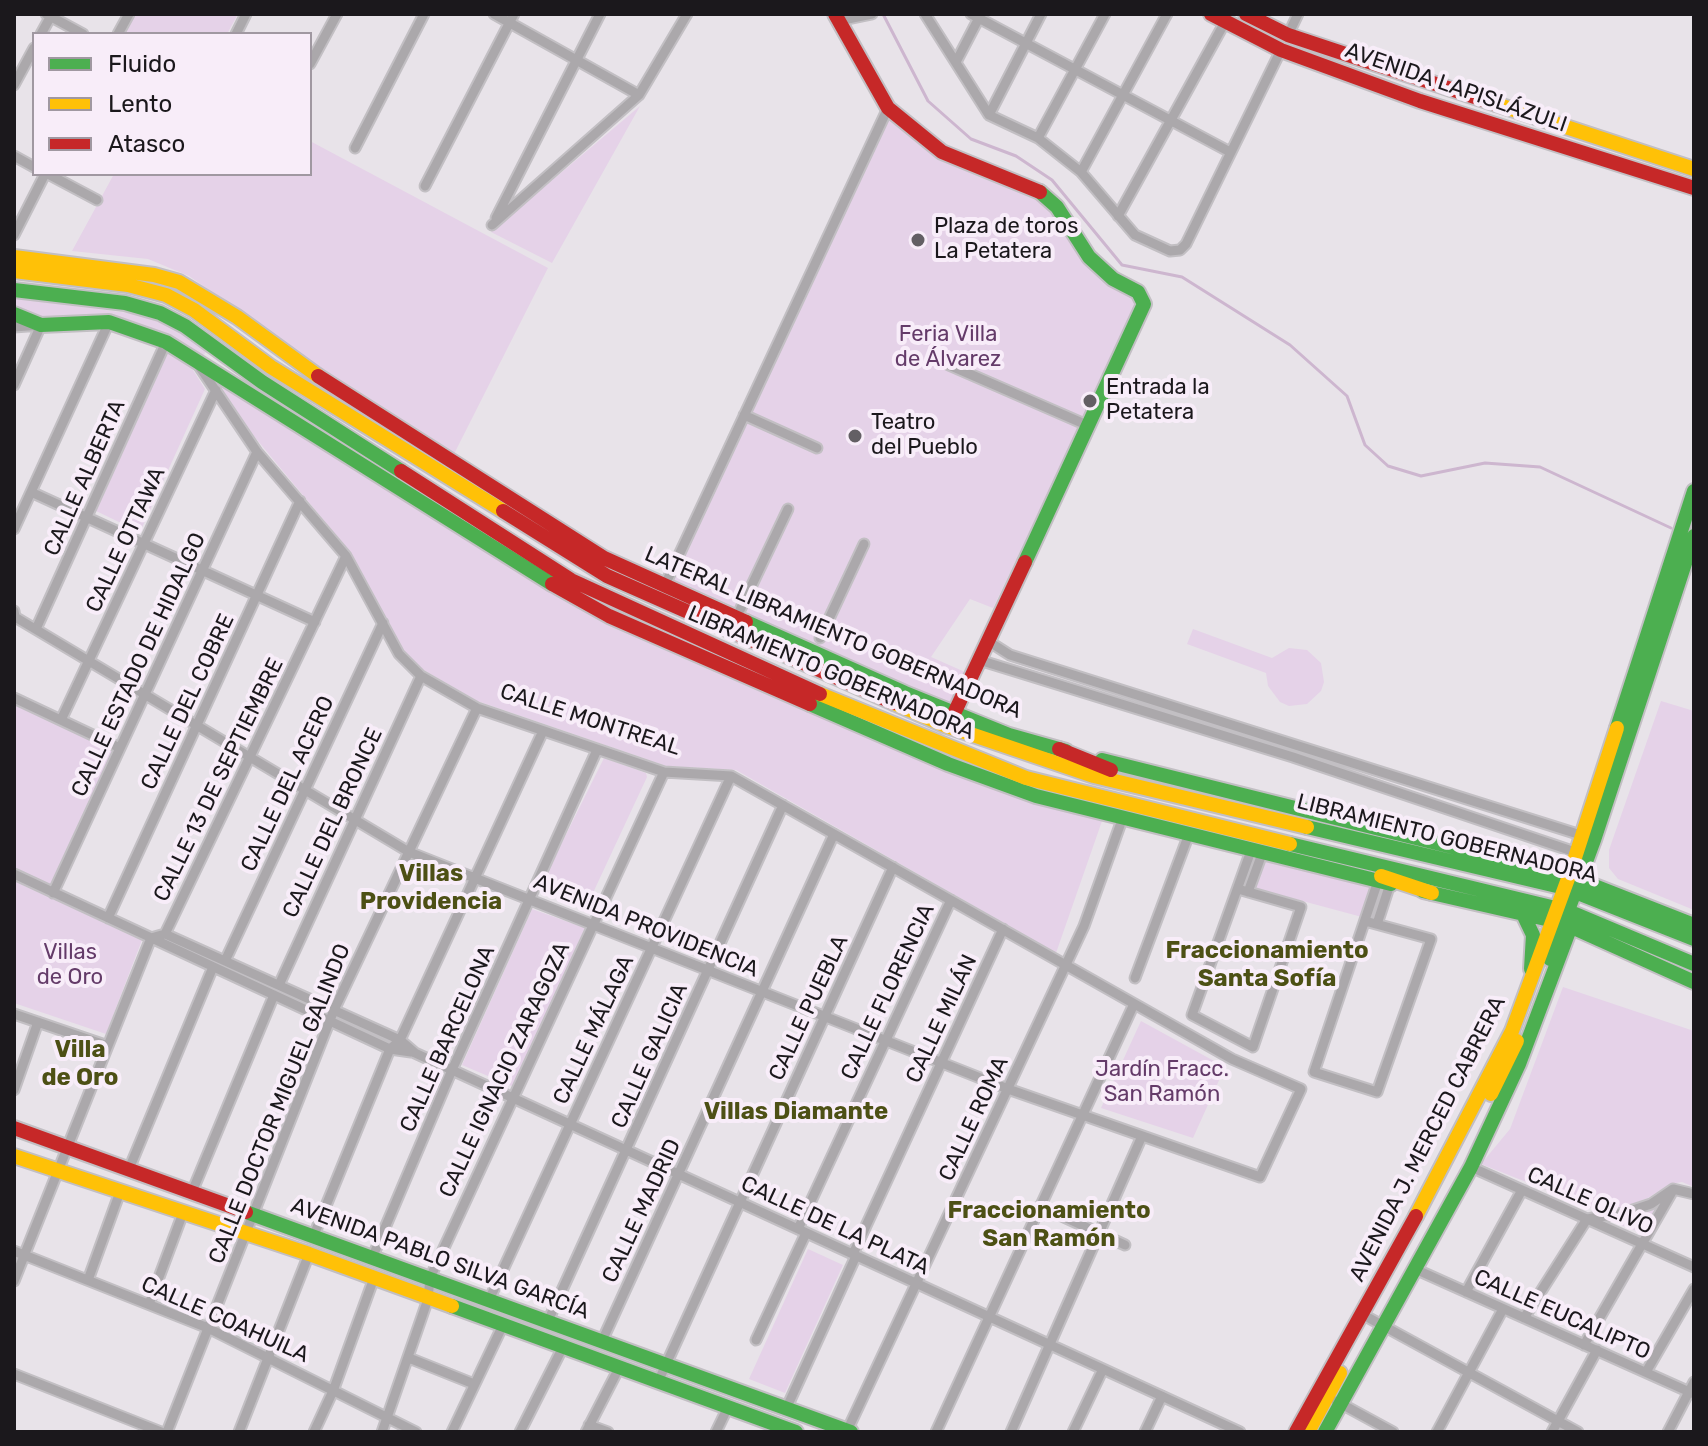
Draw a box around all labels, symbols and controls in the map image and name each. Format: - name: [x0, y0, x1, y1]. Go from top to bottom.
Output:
- legend: [32, 32, 312, 176]
- street label: AVENIDA LAPISLÁZULI: [1342, 38, 1570, 138]
- text: Fluido: [108, 50, 176, 78]
- text: Lento: [108, 90, 172, 118]
- text: Atasco: [108, 130, 185, 158]
- place label: Plaza de toros La Petatera: [934, 214, 1078, 266]
- marker: Plaza de toros La Petatera: [909, 231, 927, 249]
- park label: Feria Villa de Álvarez: [895, 322, 1001, 374]
- place label: Entrada la Petatera: [1106, 375, 1210, 426]
- marker: Entrada la Petatera: [1081, 392, 1099, 410]
- street label: CALLE ALBERTA: [39, 396, 131, 560]
- place label: Teatro del Pueblo: [871, 410, 978, 462]
- marker: Teatro del Pueblo: [846, 427, 864, 445]
- street label: CALLE OTTAWA: [81, 463, 171, 617]
- street label: CALLE ESTADO DE HIDALGO: [66, 529, 212, 801]
- street label: LATERAL LIBRAMIENTO GOBERNADORA: [640, 541, 1026, 725]
- street label: LIBRAMIENTO GOBERNADORA: [684, 601, 978, 745]
- street label: CALLE DEL COBRE: [136, 610, 240, 794]
- street label: CALLE 13 DE SEPTIEMBRE: [148, 654, 290, 906]
- street label: CALLE MONTREAL: [497, 678, 683, 762]
- street label: CALLE DEL ACERO: [236, 692, 340, 876]
- street label: CALLE DEL BRONCE: [277, 724, 389, 922]
- street label: LIBRAMIENTO GOBERNADORA: [1294, 789, 1600, 889]
- district label: Villas Providencia: [360, 860, 502, 916]
- street label: AVENIDA PROVIDENCIA: [530, 869, 762, 983]
- street label: CALLE FLORENCIA: [836, 900, 940, 1084]
- street label: CALLE PUEBLA: [764, 931, 854, 1085]
- district label: Fraccionamiento Santa Sofía: [1165, 937, 1369, 993]
- street label: CALLE IGNACIO ZARAGOZA: [434, 938, 576, 1202]
- park label: Villas de Oro: [37, 940, 103, 992]
- street label: CALLE DOCTOR MIGUEL GALINDO: [204, 940, 356, 1268]
- street label: CALLE BARCELONA: [395, 942, 501, 1136]
- street label: CALLE MÁLAGA: [548, 951, 640, 1109]
- street label: CALLE MILÁN: [901, 951, 983, 1087]
- street label: CALLE GALICIA: [606, 979, 694, 1133]
- street label: AVENIDA J. MERCED CABRERA: [1344, 992, 1512, 1286]
- district label: Villa de Oro: [41, 1036, 119, 1092]
- street label: CALLE ROMA: [934, 1053, 1014, 1185]
- park label: Jardín Fracc. San Ramón: [1095, 1057, 1229, 1108]
- district label: Villas Diamante: [704, 1098, 888, 1126]
- street label: CALLE MADRID: [597, 1135, 687, 1287]
- street label: CALLE OLIVO: [1523, 1162, 1657, 1240]
- street label: CALLE DE LA PLATA: [737, 1171, 933, 1281]
- street label: AVENIDA PABLO SILVA GARCÍA: [287, 1193, 593, 1325]
- district label: Fraccionamiento San Ramón: [947, 1197, 1151, 1253]
- street label: CALLE EUCALIPTO: [1470, 1264, 1654, 1366]
- street label: CALLE COAHUILA: [137, 1271, 313, 1369]

